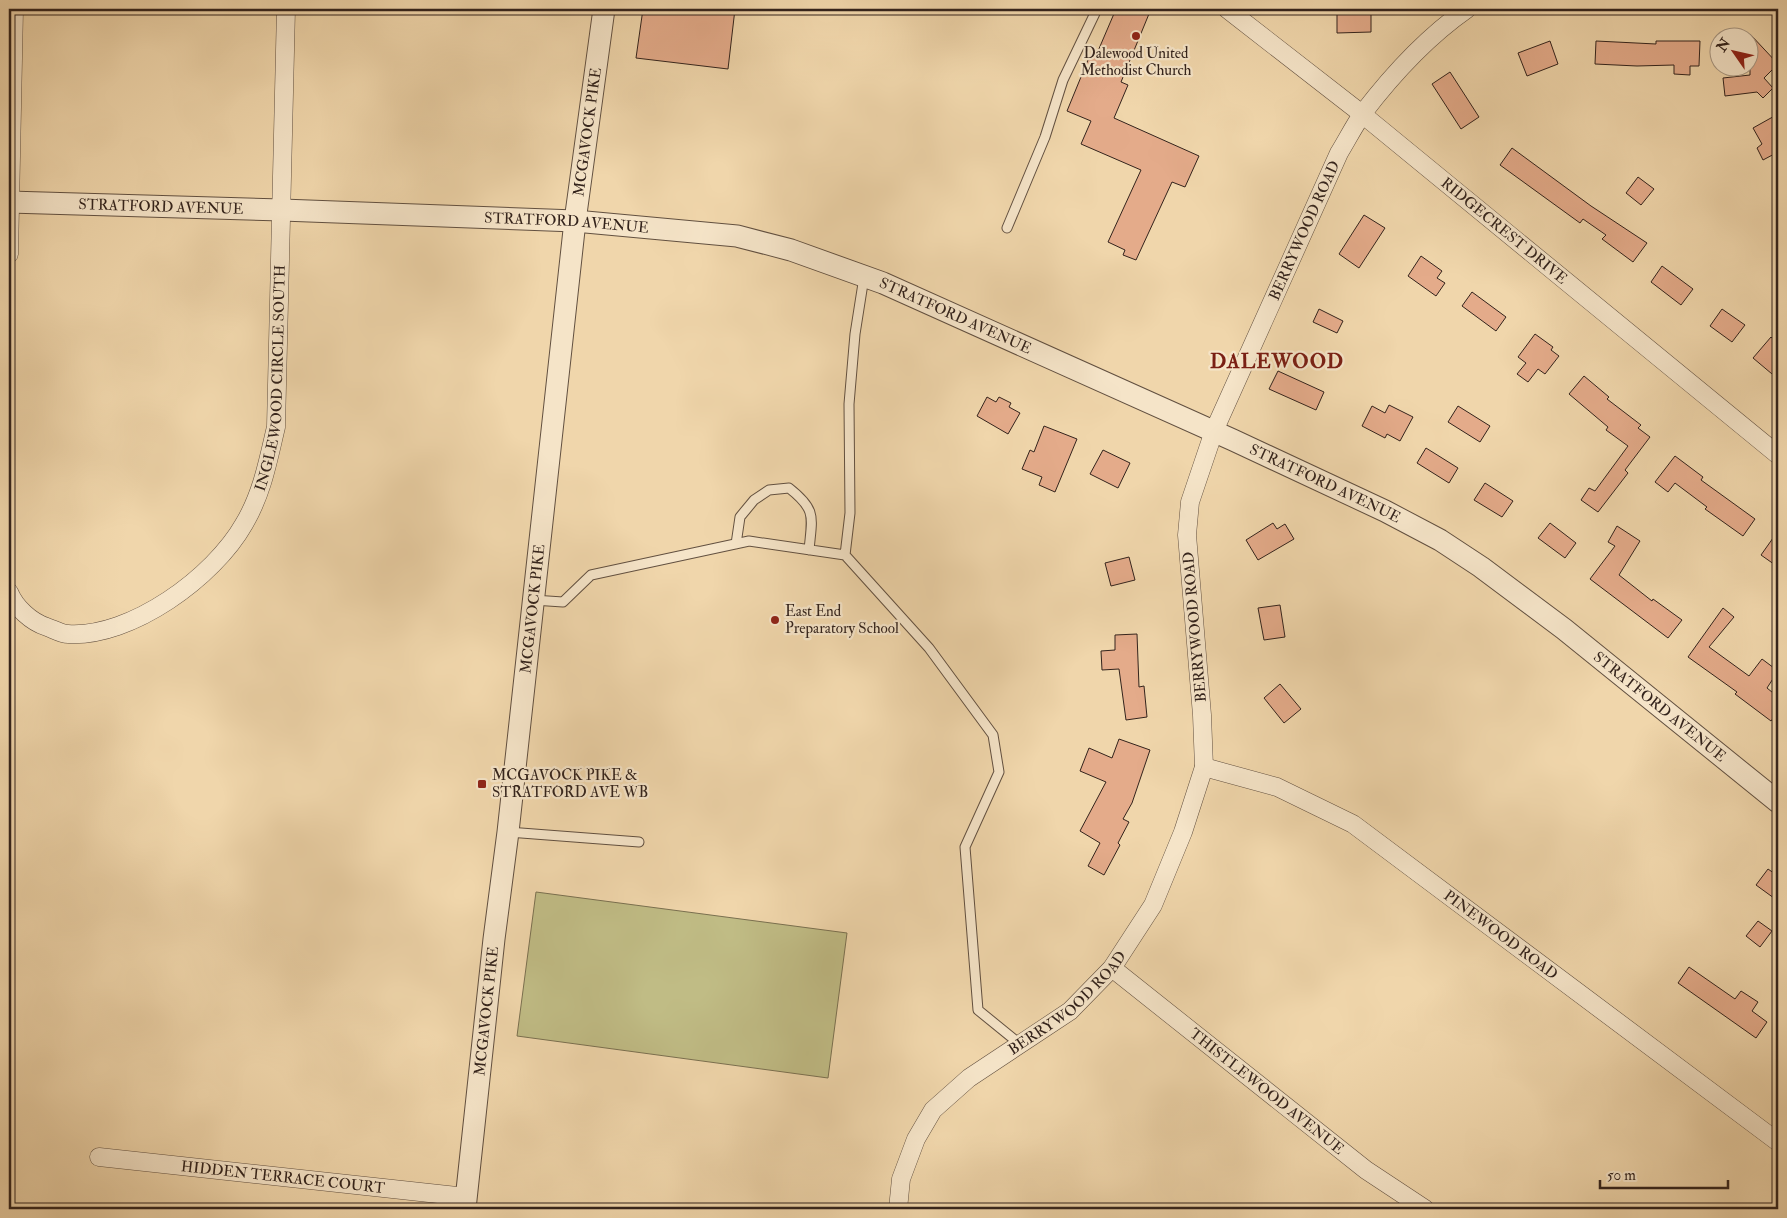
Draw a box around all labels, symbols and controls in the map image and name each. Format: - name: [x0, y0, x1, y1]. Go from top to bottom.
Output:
- north arrow: [1710, 28, 1760, 78]
- marker: Dalewood United Methodist Church: [1130, 30, 1142, 42]
- text: N: [1713, 35, 1734, 56]
- place label: Dalewood United Methodist Church: [1081, 44, 1192, 80]
- street label: MCGAVOCK PIKE: [569, 66, 605, 198]
- street label: BERRYWOOD ROAD: [1265, 158, 1344, 303]
- street label: RIDGECREST DRIVE: [1437, 173, 1572, 288]
- street label: STRATFORD AVENUE: [78, 195, 244, 218]
- street label: STRATFORD AVENUE: [484, 208, 650, 237]
- street label: INGLEWOOD CIRCLE SOUTH: [250, 265, 289, 494]
- street label: STRATFORD AVENUE: [876, 273, 1035, 358]
- district label: DALEWOOD: [1210, 349, 1344, 374]
- street label: STRATFORD AVENUE: [1247, 440, 1404, 527]
- street label: MCGAVOCK PIKE: [516, 543, 549, 674]
- street label: BERRYWOOD ROAD: [1179, 551, 1211, 703]
- place label: East End Preparatory School: [785, 602, 899, 639]
- marker: East End Preparatory School: [769, 614, 781, 626]
- street label: STRATFORD AVENUE: [1590, 647, 1730, 766]
- place label: MCGAVOCK PIKE & STRATFORD AVE WB: [492, 766, 648, 802]
- marker: MCGAVOCK PIKE & STRATFORD AVE WB: [476, 778, 488, 790]
- street label: PINEWOOD ROAD: [1440, 886, 1562, 984]
- street label: MCGAVOCK PIKE: [470, 945, 503, 1077]
- street label: BERRYWOOD ROAD: [1004, 947, 1130, 1059]
- street label: THISTLEWOOD AVENUE: [1186, 1024, 1348, 1159]
- street label: HIDDEN TERRACE COURT: [180, 1156, 386, 1198]
- scale bar: [1600, 1158, 1727, 1190]
- text: 50 m: [1607, 1166, 1636, 1185]

